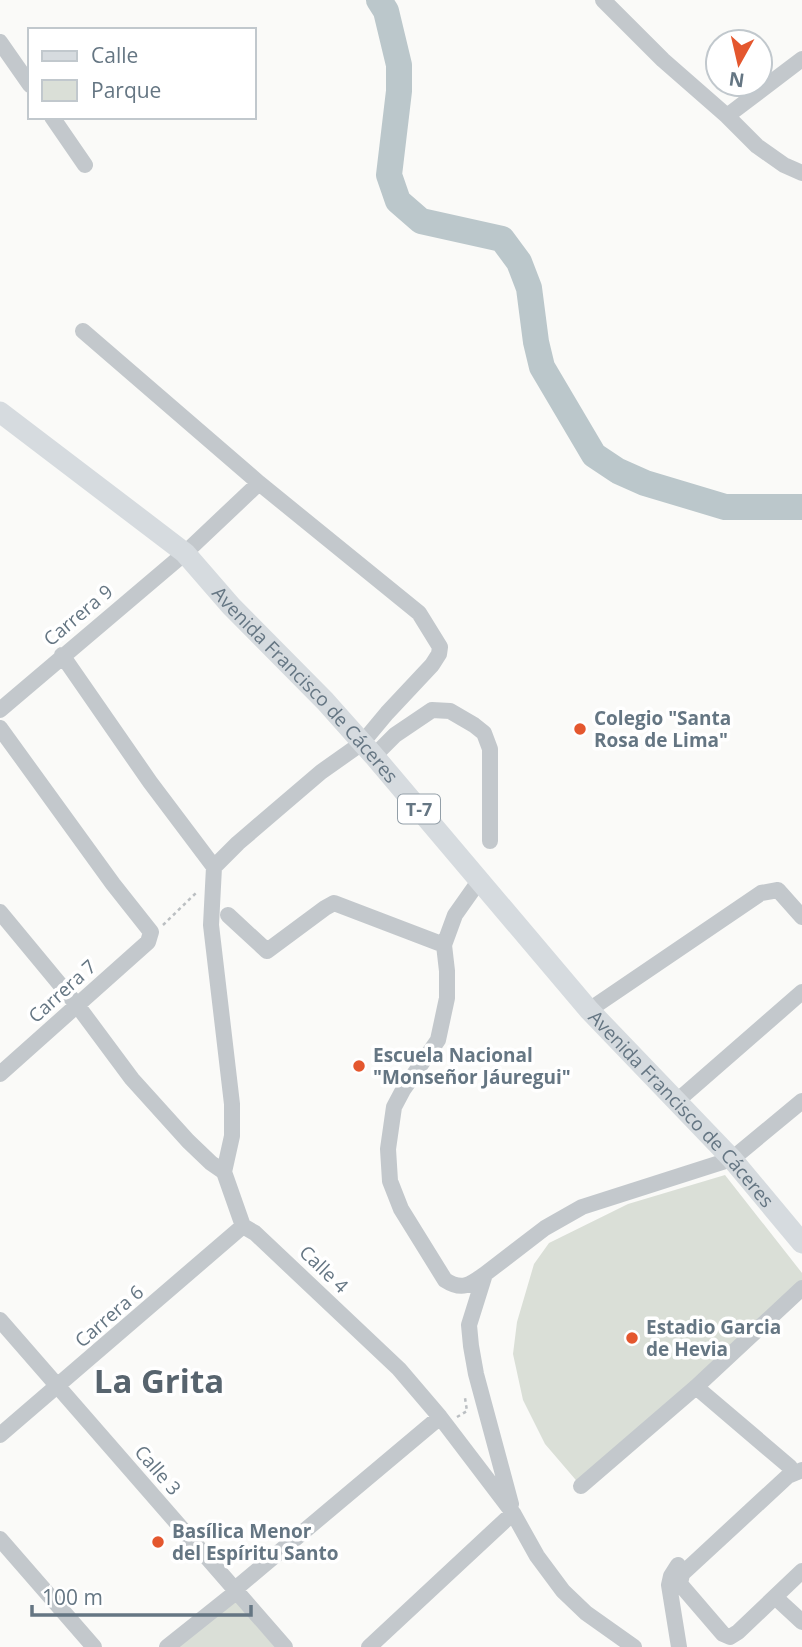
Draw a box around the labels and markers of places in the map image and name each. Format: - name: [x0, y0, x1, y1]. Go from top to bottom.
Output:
- place label: Colegio "Santa Rosa de Lima": [594, 705, 731, 753]
- marker: Colegio "Santa Rosa de Lima": [572, 721, 588, 737]
- place label: Escuela Nacional "Monseñor Jáuregui": [373, 1042, 571, 1090]
- marker: Escuela Nacional "Monseñor Jáuregui": [351, 1058, 367, 1074]
- place label: Estadio Garcia de Hevia: [646, 1314, 781, 1362]
- marker: Estadio Garcia de Hevia: [624, 1330, 640, 1346]
- place label: Basílica Menor del Espíritu Santo: [172, 1518, 338, 1566]
- marker: Basílica Menor del Espíritu Santo: [150, 1534, 166, 1550]

